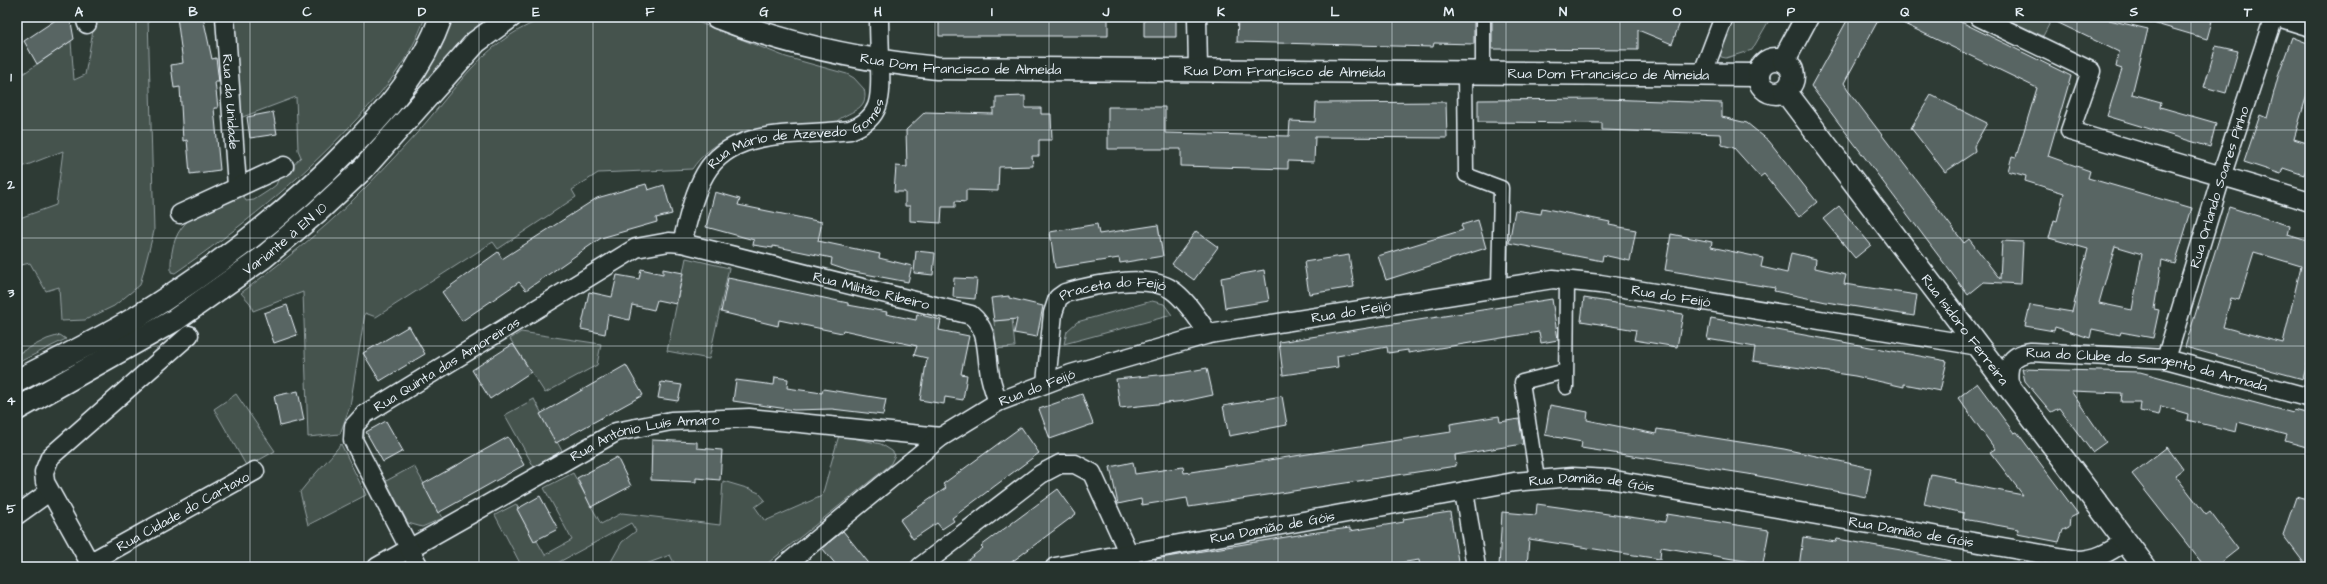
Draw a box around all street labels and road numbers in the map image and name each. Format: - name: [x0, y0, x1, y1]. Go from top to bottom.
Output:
- street label: Rua Dom Francisco de Almeida: [858, 48, 1061, 80]
- street label: Rua da Unidade: [217, 53, 243, 151]
- street label: Rua Dom Francisco de Almeida: [1184, 61, 1385, 83]
- street label: Rua Dom Francisco de Almeida: [1508, 64, 1709, 86]
- street label: Rua Mário de Azevedo Gomes: [703, 97, 890, 174]
- street label: Rua Orlando Soares Pinho: [2185, 104, 2255, 271]
- street label: Variante à EN 10: [239, 198, 332, 280]
- street label: Rua Militão Ribeiro: [811, 267, 932, 315]
- street label: Rua Isidoro Ferreira: [1916, 270, 2013, 390]
- street label: Praceta do Feijó: [1055, 272, 1169, 306]
- street label: Rua do Feijó: [1630, 280, 1712, 313]
- street label: Rua do Feijó: [1310, 296, 1392, 329]
- street label: Rua Quinta das Amoreiras: [370, 312, 524, 417]
- street label: Rua do Clube do Sargento da Armada: [2026, 343, 2270, 397]
- street label: Rua do Feijó: [996, 364, 1078, 412]
- street label: Rua António Luís Amaro: [567, 410, 720, 467]
- street label: Rua Cidade do Cartaxo: [113, 467, 253, 557]
- street label: Rua Damião de Góis: [1528, 468, 1656, 498]
- street label: Rua Damião de Góis: [1208, 506, 1337, 549]
- street label: Rua Damião de Góis: [1847, 512, 1975, 553]

